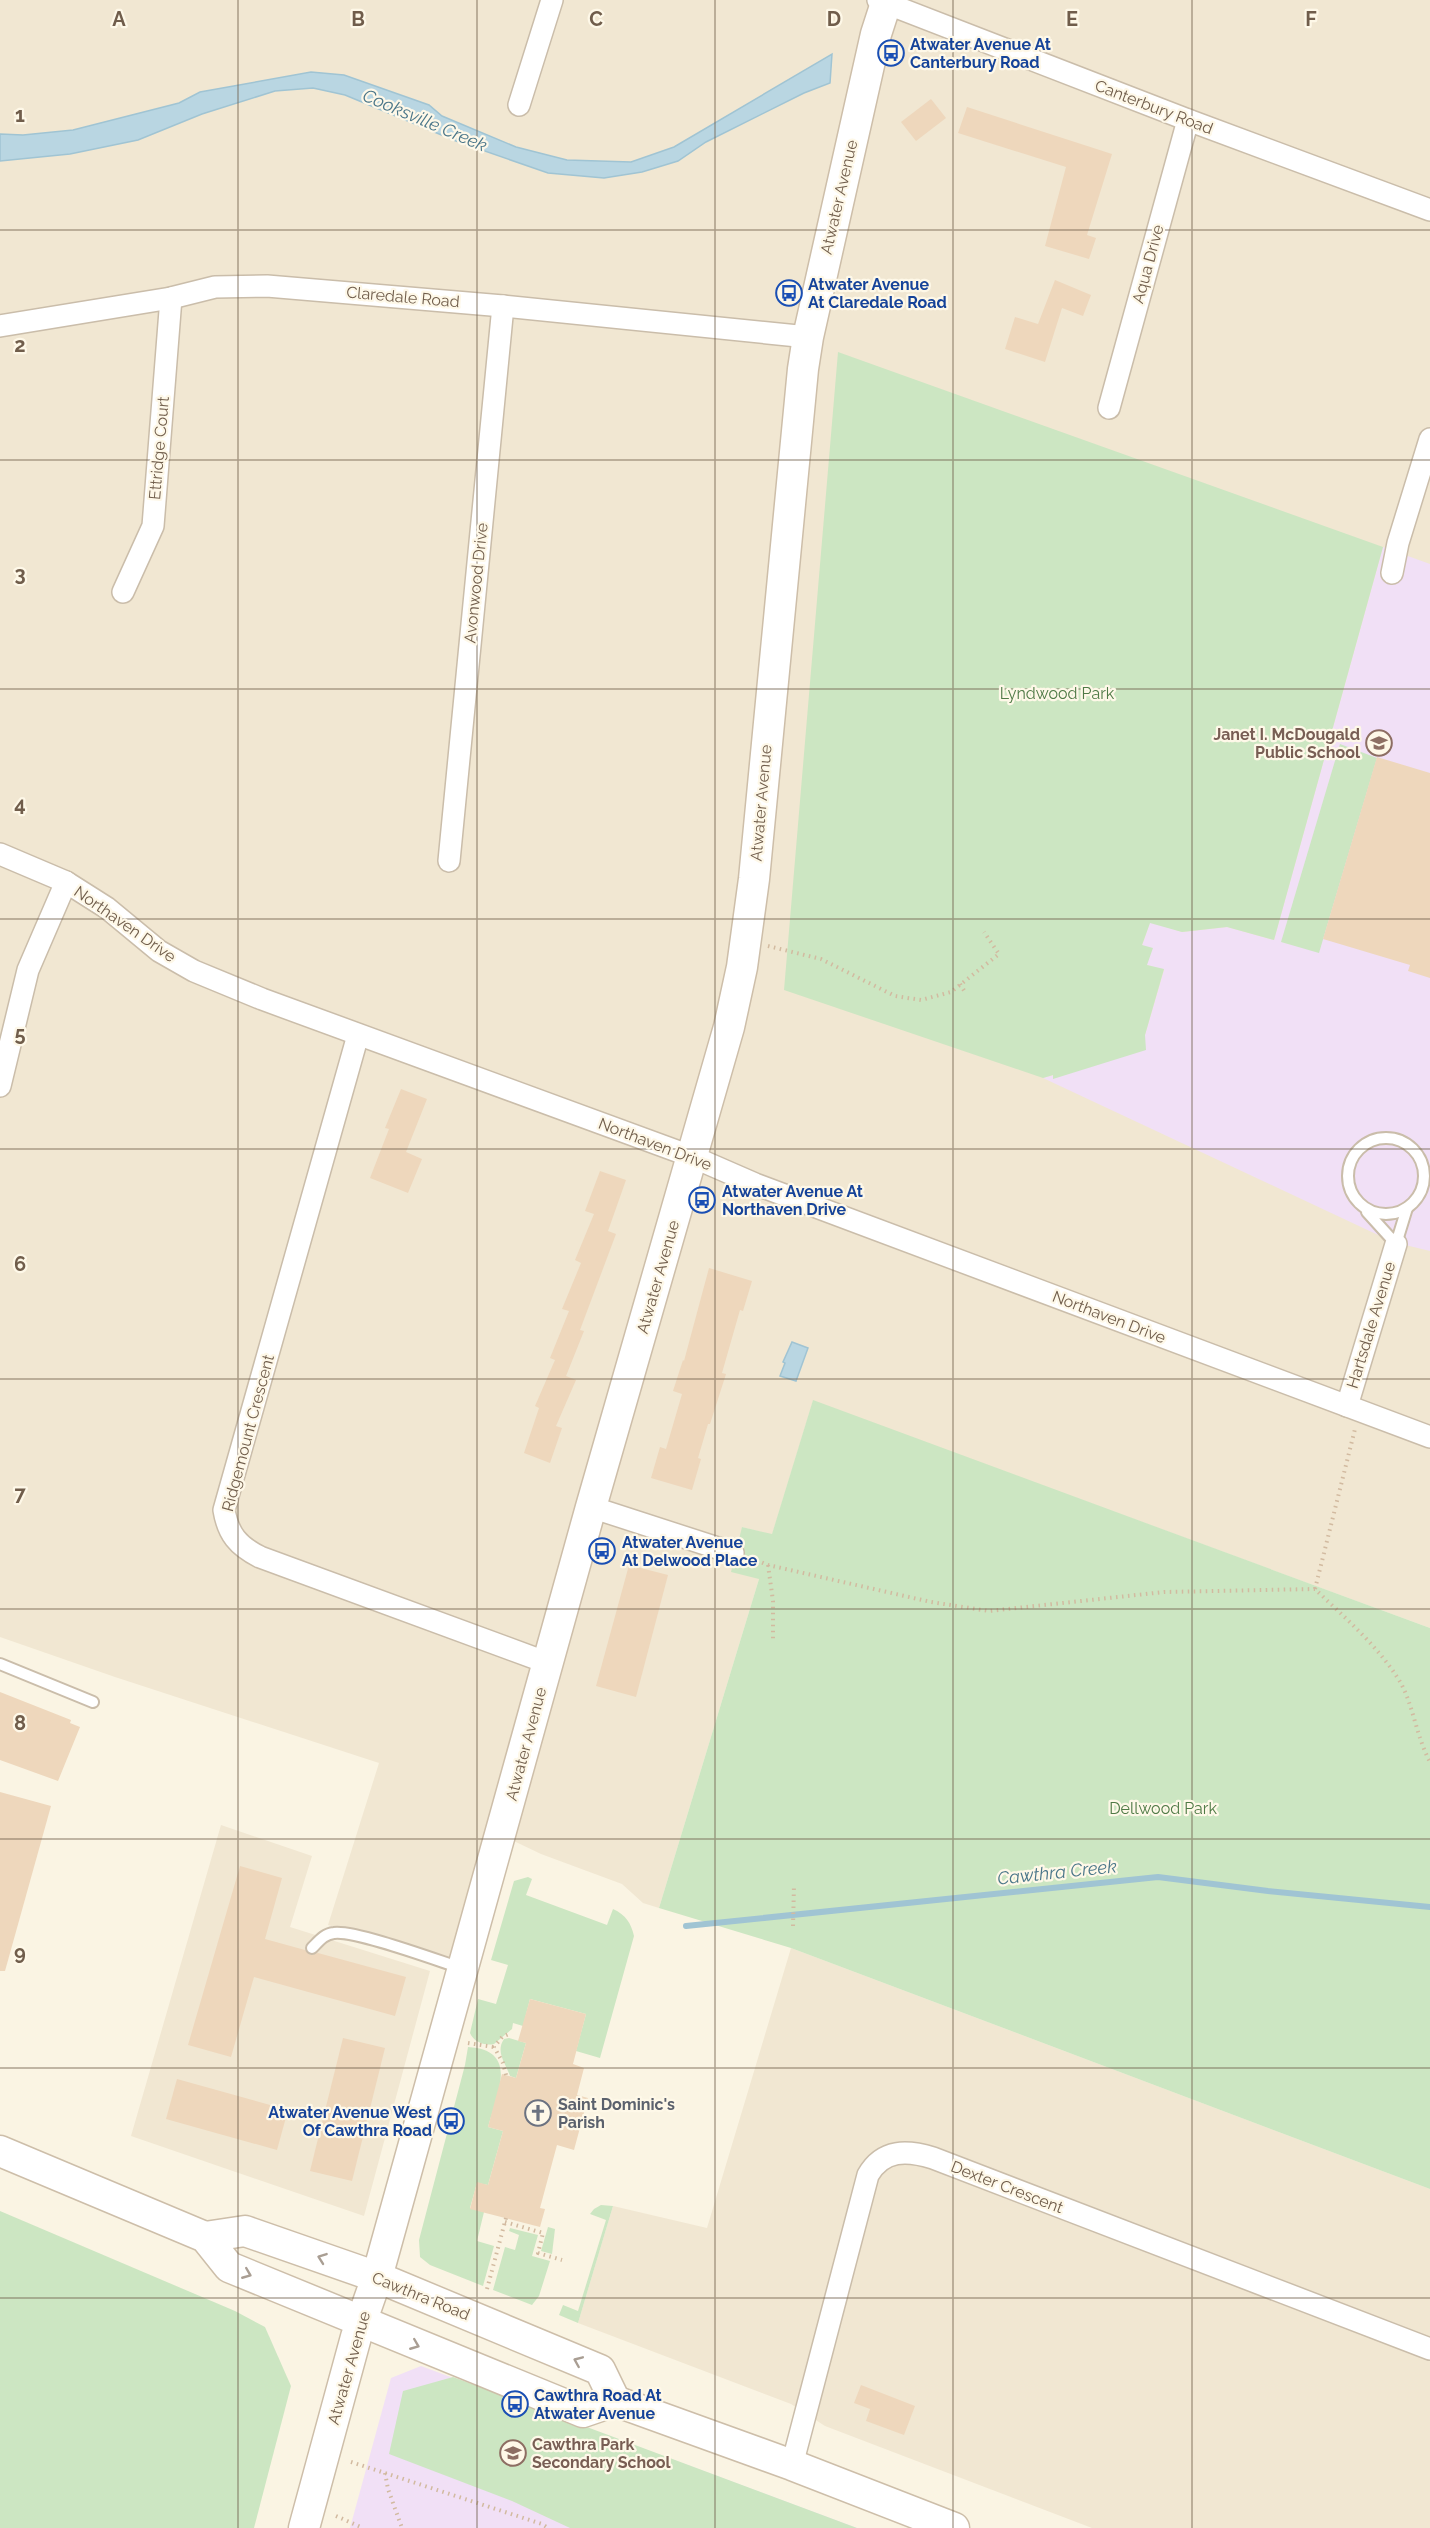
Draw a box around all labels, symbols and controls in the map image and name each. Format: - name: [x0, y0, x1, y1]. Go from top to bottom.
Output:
- text: A: [112, 7, 126, 31]
- text: B: [351, 7, 365, 31]
- text: C: [589, 7, 603, 31]
- text: D: [827, 7, 841, 31]
- text: E: [1066, 7, 1078, 31]
- text: F: [1305, 7, 1317, 31]
- place label: Atwater Avenue At Canterbury Road: [910, 35, 1051, 72]
- bus stop icon: Atwater Avenue At Canterbury Road: [876, 38, 906, 68]
- street label: Canterbury Road: [1092, 76, 1216, 138]
- water label: Cooksville Creek: [360, 84, 491, 156]
- text: 1: [15, 103, 25, 127]
- street label: Atwater Avenue: [817, 138, 861, 256]
- street label: Aqua Drive: [1128, 222, 1168, 306]
- place label: Atwater Avenue At Claredale Road: [808, 275, 947, 312]
- bus stop icon: Atwater Avenue At Claredale Road: [774, 278, 804, 308]
- street label: Claredale Road: [346, 283, 460, 311]
- text: 2: [14, 333, 26, 357]
- street label: Ettridge Court: [145, 395, 173, 500]
- street label: Avonwood Drive: [460, 522, 492, 644]
- text: 3: [14, 562, 26, 586]
- park label: Lyndwood Park: [1000, 684, 1115, 703]
- place label: Janet I. McDougald Public School: [1213, 725, 1361, 762]
- school or university icon: Janet I. McDougald Public School: [1364, 728, 1394, 758]
- street label: Atwater Avenue: [746, 744, 776, 862]
- text: 4: [14, 792, 26, 816]
- street label: Northaven Drive: [71, 882, 179, 966]
- text: 5: [14, 1022, 26, 1046]
- street label: Northaven Drive: [596, 1114, 714, 1174]
- place label: Atwater Avenue At Northaven Drive: [722, 1182, 863, 1219]
- bus stop icon: Atwater Avenue At Northaven Drive: [687, 1185, 717, 1215]
- street label: Atwater Avenue: [633, 1218, 683, 1336]
- text: 6: [14, 1252, 26, 1276]
- street label: Hartsdale Avenue: [1343, 1259, 1399, 1391]
- street label: Northaven Drive: [1050, 1287, 1168, 1347]
- street label: Ridgemount Crescent: [218, 1352, 278, 1514]
- text: 7: [14, 1482, 26, 1506]
- place label: Atwater Avenue At Delwood Place: [622, 1533, 758, 1570]
- bus stop icon: Atwater Avenue At Delwood Place: [587, 1536, 617, 1566]
- street label: Atwater Avenue: [502, 1685, 550, 1803]
- text: 8: [14, 1711, 26, 1735]
- park label: Dellwood Park: [1109, 1799, 1217, 1818]
- water label: Cawthra Creek: [996, 1855, 1118, 1889]
- text: 9: [14, 1941, 26, 1965]
- place label: Saint Dominic's Parish: [558, 2095, 675, 2132]
- church icon: Saint Dominic's Parish: [523, 2098, 553, 2128]
- place label: Atwater Avenue West Of Cawthra Road: [268, 2103, 432, 2140]
- bus stop icon: Atwater Avenue West Of Cawthra Road: [436, 2106, 466, 2136]
- street label: Dexter Crescent: [948, 2157, 1066, 2217]
- one-way arrow: [317, 2252, 328, 2265]
- one-way arrow: [241, 2267, 252, 2279]
- street label: Cawthra Road: [369, 2268, 473, 2324]
- street label: Atwater Avenue: [324, 2309, 374, 2427]
- one-way arrow: [409, 2338, 420, 2350]
- one-way arrow: [573, 2356, 584, 2368]
- place label: Cawthra Road At Atwater Avenue: [534, 2386, 662, 2423]
- bus stop icon: Cawthra Road At Atwater Avenue: [500, 2389, 530, 2419]
- place label: Cawthra Park Secondary School: [532, 2435, 672, 2472]
- school or university icon: Cawthra Park Secondary School: [498, 2438, 528, 2468]

